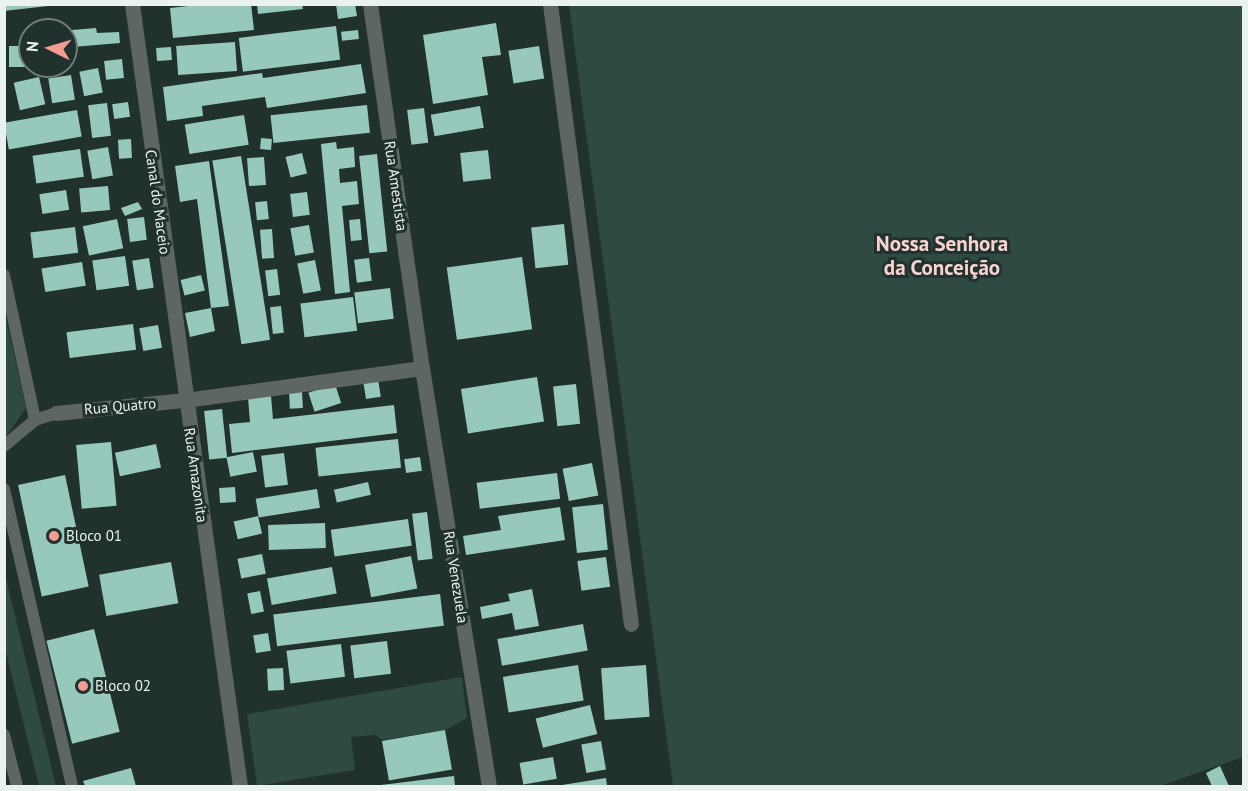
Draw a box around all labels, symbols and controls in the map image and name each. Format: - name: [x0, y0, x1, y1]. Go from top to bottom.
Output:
- north arrow: [18, 18, 78, 78]
- text: N: [22, 41, 42, 53]
- street label: Rua Amestista: [381, 140, 411, 232]
- street label: Canal do Maceio: [142, 149, 174, 255]
- district label: Nossa Senhora da Conceição: [876, 231, 1008, 281]
- street label: Rua Quatro: [83, 394, 157, 418]
- street label: Rua Amazonita: [180, 426, 212, 524]
- place label: Bloco 01: [66, 527, 122, 545]
- marker: Bloco 01: [47, 529, 61, 543]
- street label: Rua Venezuela: [440, 529, 472, 625]
- place label: Bloco 02: [95, 677, 151, 695]
- marker: Bloco 02: [76, 679, 90, 693]

